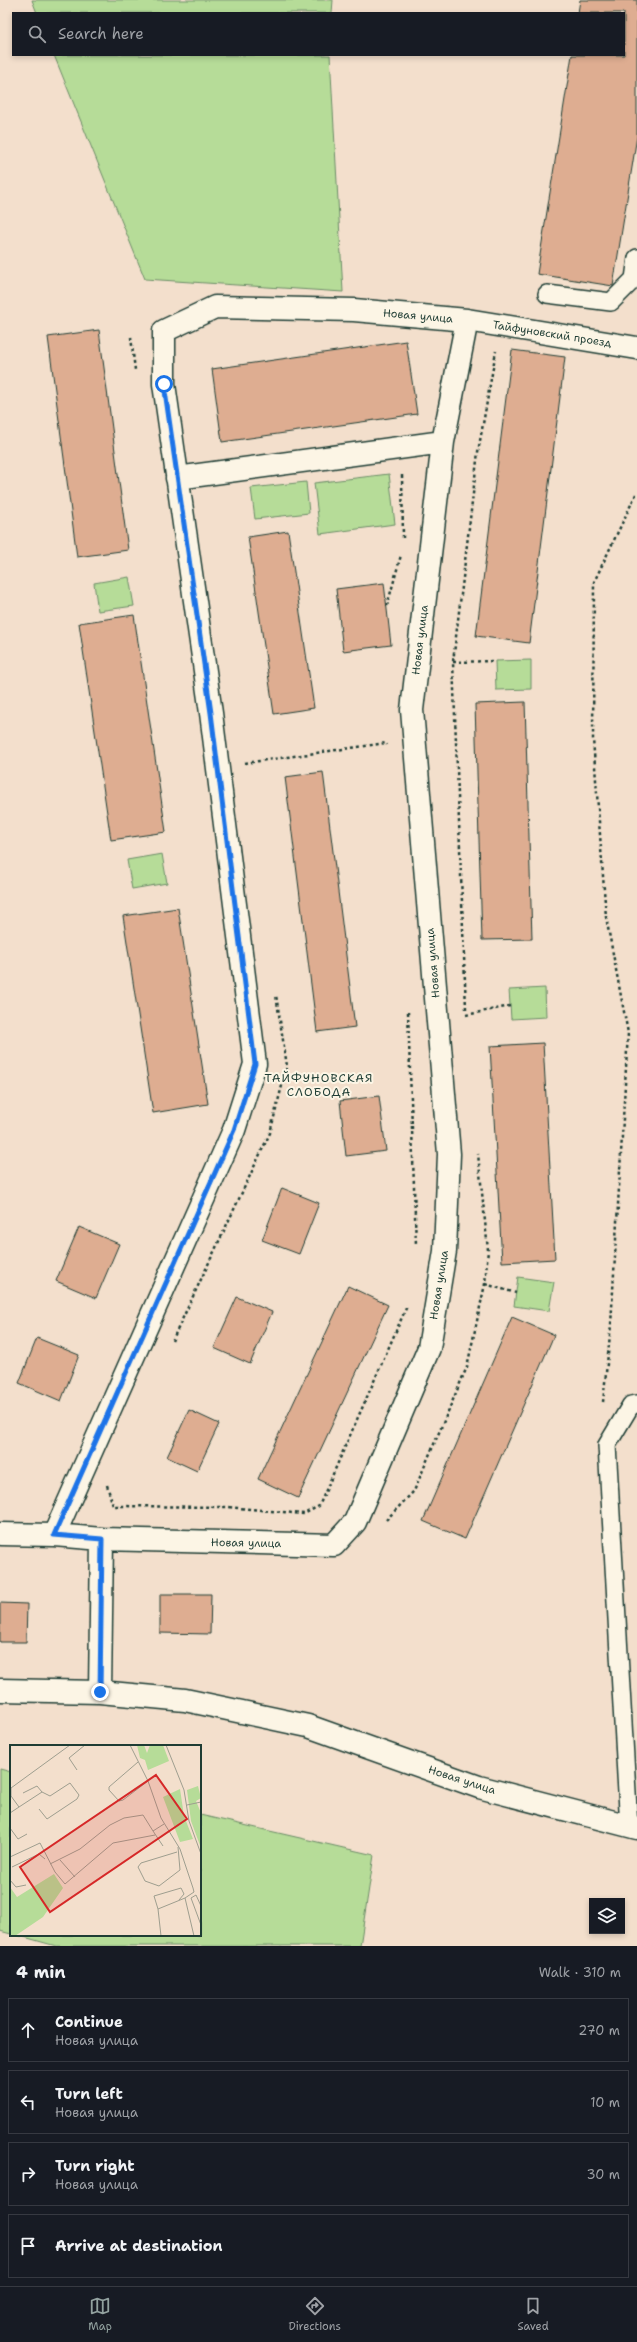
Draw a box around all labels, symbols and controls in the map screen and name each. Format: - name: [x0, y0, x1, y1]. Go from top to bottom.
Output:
- search box: [12, 12, 625, 56]
- icon: search: [26, 23, 48, 45]
- text: Search here: [58, 24, 144, 44]
- street label: Новая улица: [382, 305, 454, 327]
- street label: Тайфуновский проезд: [492, 317, 613, 351]
- route start: [155, 375, 173, 393]
- street label: Новая улица: [408, 604, 432, 676]
- street label: Новая улица: [422, 927, 444, 999]
- district label: ТАЙФУНОВСКАЯ СЛОБОДА: [265, 1070, 373, 1100]
- street label: Новая улица: [426, 1249, 452, 1321]
- street label: Новая улица: [211, 1535, 281, 1551]
- route end: [91, 1683, 109, 1701]
- inset map: [10, 1745, 201, 1936]
- street label: Новая улица: [426, 1762, 498, 1798]
- map controls: [589, 1898, 625, 1934]
- button: layers: [589, 1898, 625, 1934]
- text: 4 min: [16, 1961, 66, 1983]
- text: Walk · 310 m: [539, 1964, 621, 1981]
- text: Continue: [55, 2012, 123, 2032]
- icon: ahead: [17, 2019, 39, 2041]
- text: 270 m: [578, 2022, 620, 2039]
- text: Новая улица: [55, 2032, 138, 2049]
- text: Turn left: [55, 2084, 123, 2104]
- icon: left: [17, 2091, 39, 2113]
- text: 10 m: [590, 2094, 620, 2111]
- text: Новая улица: [55, 2104, 138, 2121]
- text: Turn right: [55, 2156, 135, 2176]
- icon: right: [17, 2163, 39, 2185]
- text: 30 m: [586, 2166, 620, 2183]
- text: Новая улица: [55, 2176, 138, 2193]
- icon: arrive: [17, 2235, 39, 2257]
- text: Arrive at destination: [55, 2236, 223, 2256]
- tab: Map: [88, 2295, 112, 2334]
- tab: Directions: [288, 2295, 341, 2334]
- tab: Saved: [517, 2295, 549, 2334]

